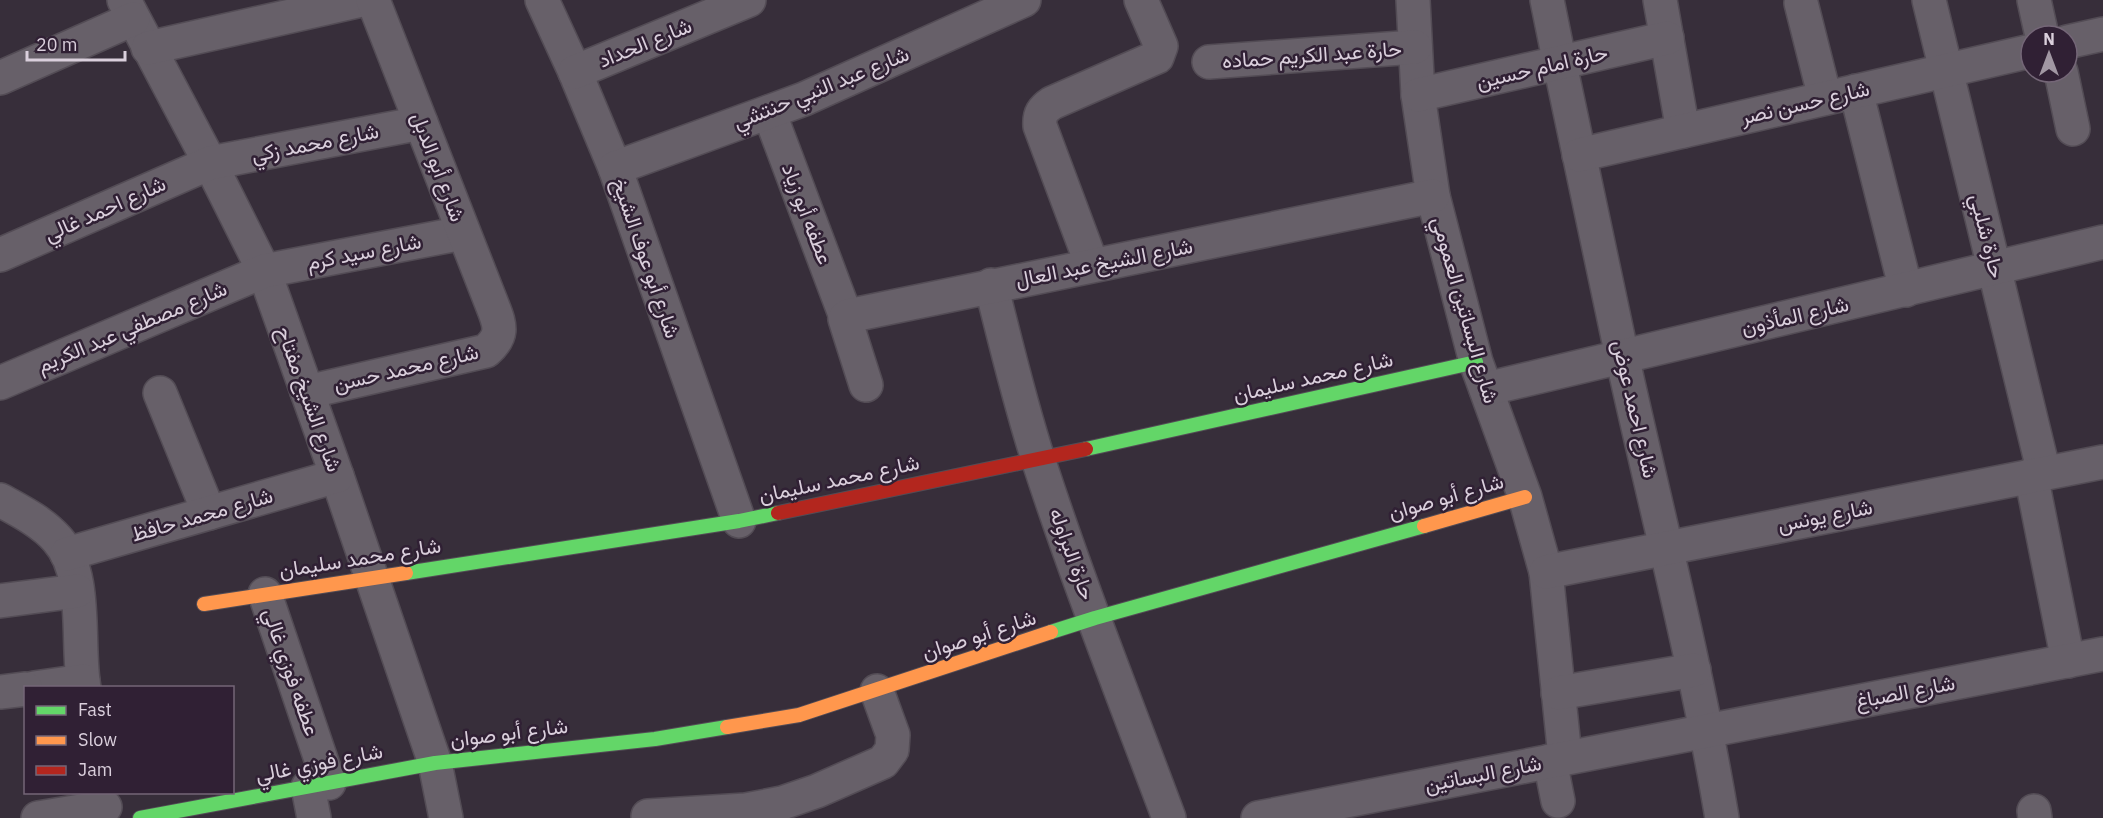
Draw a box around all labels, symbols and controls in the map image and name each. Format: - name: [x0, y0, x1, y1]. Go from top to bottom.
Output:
- street label: شارع الحداد: [594, 11, 696, 74]
- scale bar: [27, 24, 124, 62]
- north arrow: [2019, 24, 2079, 84]
- text: N: [2043, 29, 2055, 49]
- text: 20 m: [36, 33, 78, 56]
- street label: حارة عبد الكريم حماده: [1221, 34, 1403, 75]
- street label: حارة امام حسين: [1473, 37, 1611, 96]
- street label: شارع عبد النبي حنتشي: [729, 39, 914, 139]
- street label: شارع حسن نصر: [1737, 74, 1872, 132]
- street label: شارع أبو الدبل: [404, 108, 473, 226]
- street label: شارع محمد زكي: [249, 116, 382, 172]
- street label: عطفه أبو زياد: [776, 159, 840, 268]
- street label: شارع احمد غالي: [39, 169, 171, 251]
- street label: شارع أبو عوف الشيخ: [605, 174, 688, 342]
- street label: حارة شلبي: [1960, 191, 2012, 282]
- street label: شارع البساتين العمومي: [1422, 213, 1506, 407]
- street label: شارع سيد كرم: [304, 226, 423, 277]
- street label: شارع الشيخ عبد العال: [1013, 231, 1195, 294]
- street label: شارع مصطفي عبد الكريم: [32, 273, 232, 382]
- street label: شارع المأذون: [1738, 289, 1851, 342]
- street label: شارع الشيخ مفتاح: [270, 322, 349, 476]
- street label: شارع محمد حسن: [331, 337, 481, 398]
- street label: شارع احمد عوض: [1606, 337, 1665, 481]
- street label: شارع محمد سليمان: [1230, 344, 1396, 409]
- street label: شارع محمد سليمان: [756, 447, 922, 510]
- street label: شارع أبو صوان: [1385, 466, 1507, 527]
- street label: شارع محمد حافظ: [128, 480, 276, 549]
- street label: شارع يونس: [1775, 492, 1875, 539]
- street label: حارة البراوله: [1043, 504, 1102, 603]
- street label: شارع محمد سليمان: [277, 530, 443, 585]
- street label: شارع أبو صوان: [918, 602, 1040, 667]
- street label: عطفه فوزي غالي: [253, 604, 327, 741]
- street label: شارع الصباغ: [1853, 668, 1957, 715]
- legend: [24, 686, 234, 794]
- text: Fast: [78, 698, 112, 721]
- street label: شارع أبو صوان: [448, 711, 570, 754]
- text: Slow: [78, 728, 117, 751]
- street label: شارع فوزي غالي: [253, 736, 386, 792]
- street label: شارع البساتين: [1422, 748, 1544, 799]
- text: Jam: [78, 758, 113, 781]

